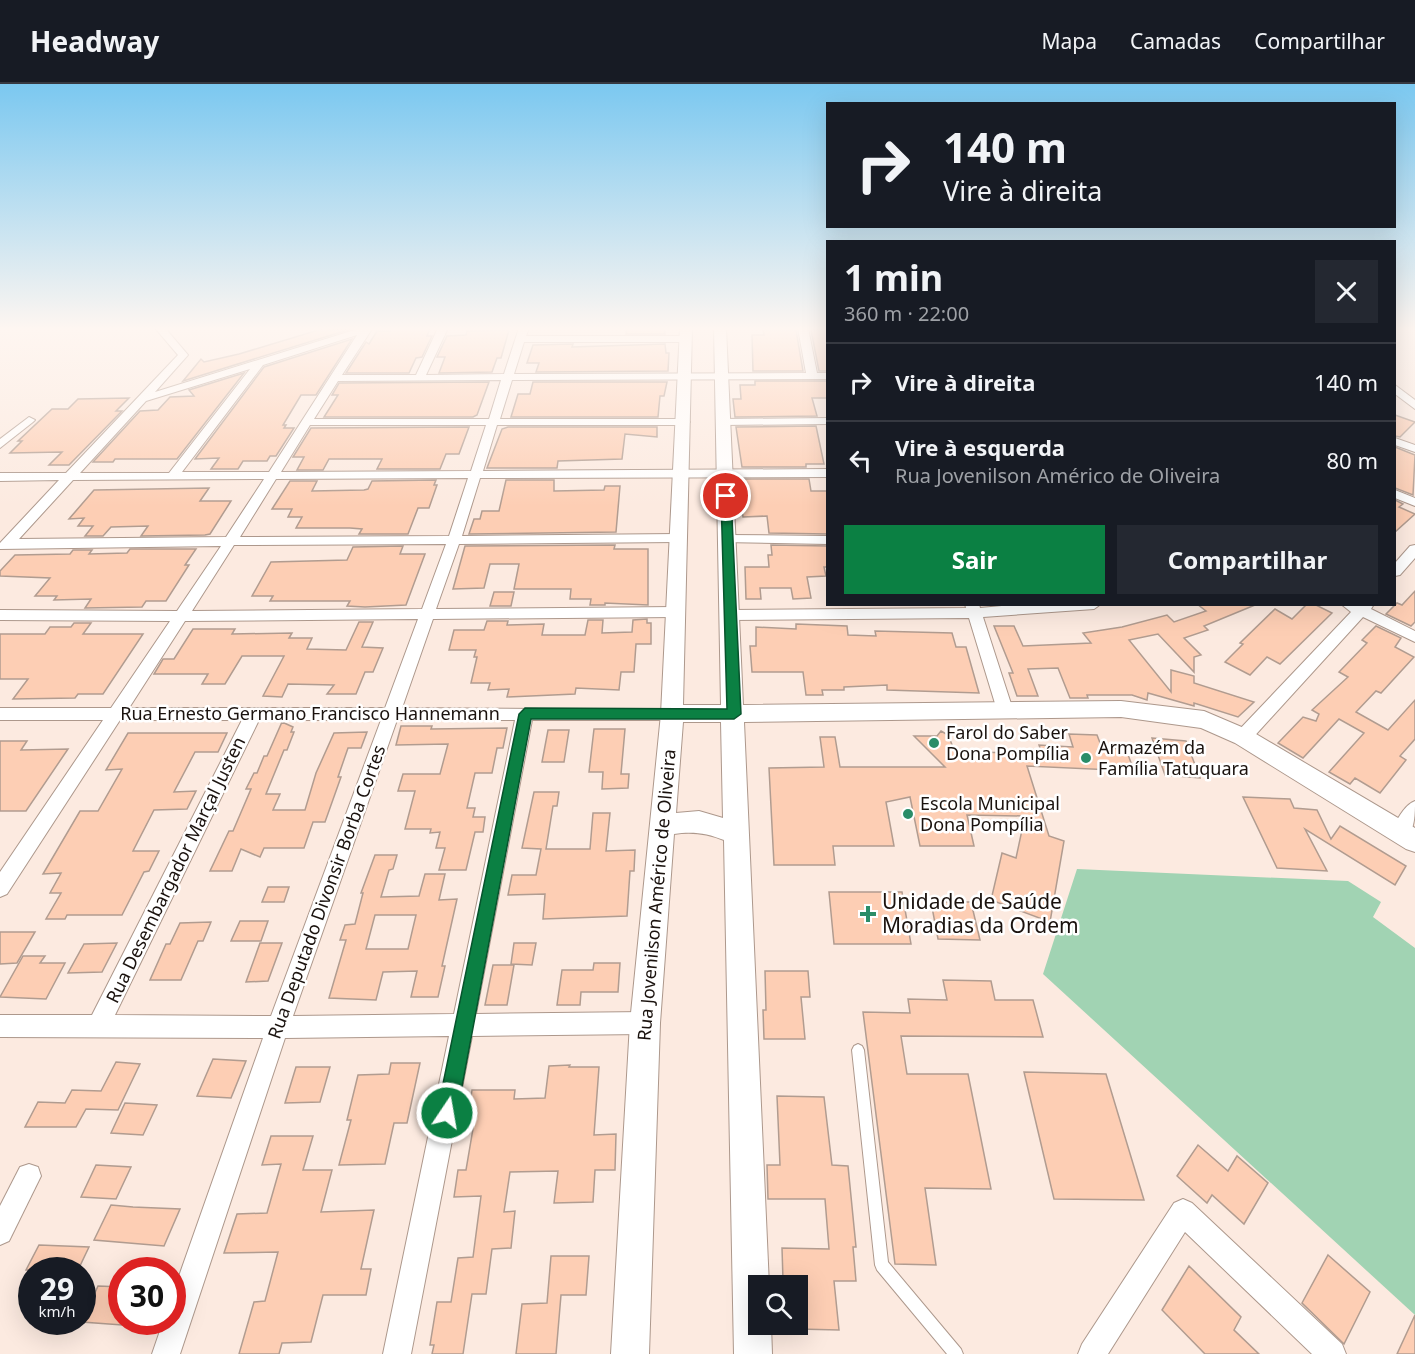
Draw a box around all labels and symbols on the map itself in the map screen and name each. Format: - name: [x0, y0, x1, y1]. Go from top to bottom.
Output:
- pin: [700, 470, 751, 521]
- street label: Rua Ernesto Germano Francisco Hannemann: [120, 701, 500, 725]
- place label: Farol do Saber Dona Pompília: [946, 720, 1070, 765]
- street label: Rua Desembargador Marçal Justen: [100, 732, 250, 1007]
- place label: Armazém da Família Tatuquara: [1098, 735, 1249, 780]
- marker: Farol do Saber Dona Pompília: [927, 736, 941, 750]
- street label: Rua Deputado Divonsir Borba Cortes: [262, 741, 391, 1042]
- street label: Rua Jovenilson Américo de Oliveira: [631, 748, 681, 1042]
- marker: Armazém da Família Tatuquara: [1079, 751, 1093, 765]
- place label: Escola Municipal Dona Pompília: [920, 791, 1060, 836]
- marker: Escola Municipal Dona Pompília: [901, 807, 915, 821]
- place label: Unidade de Saúde Moradias da Ordem: [882, 887, 1079, 939]
- marker: Unidade de Saúde Moradias da Ordem: [859, 905, 877, 923]
- position arrow: [415, 1081, 479, 1145]
- speed limit sign: 30: [108, 1257, 186, 1335]

